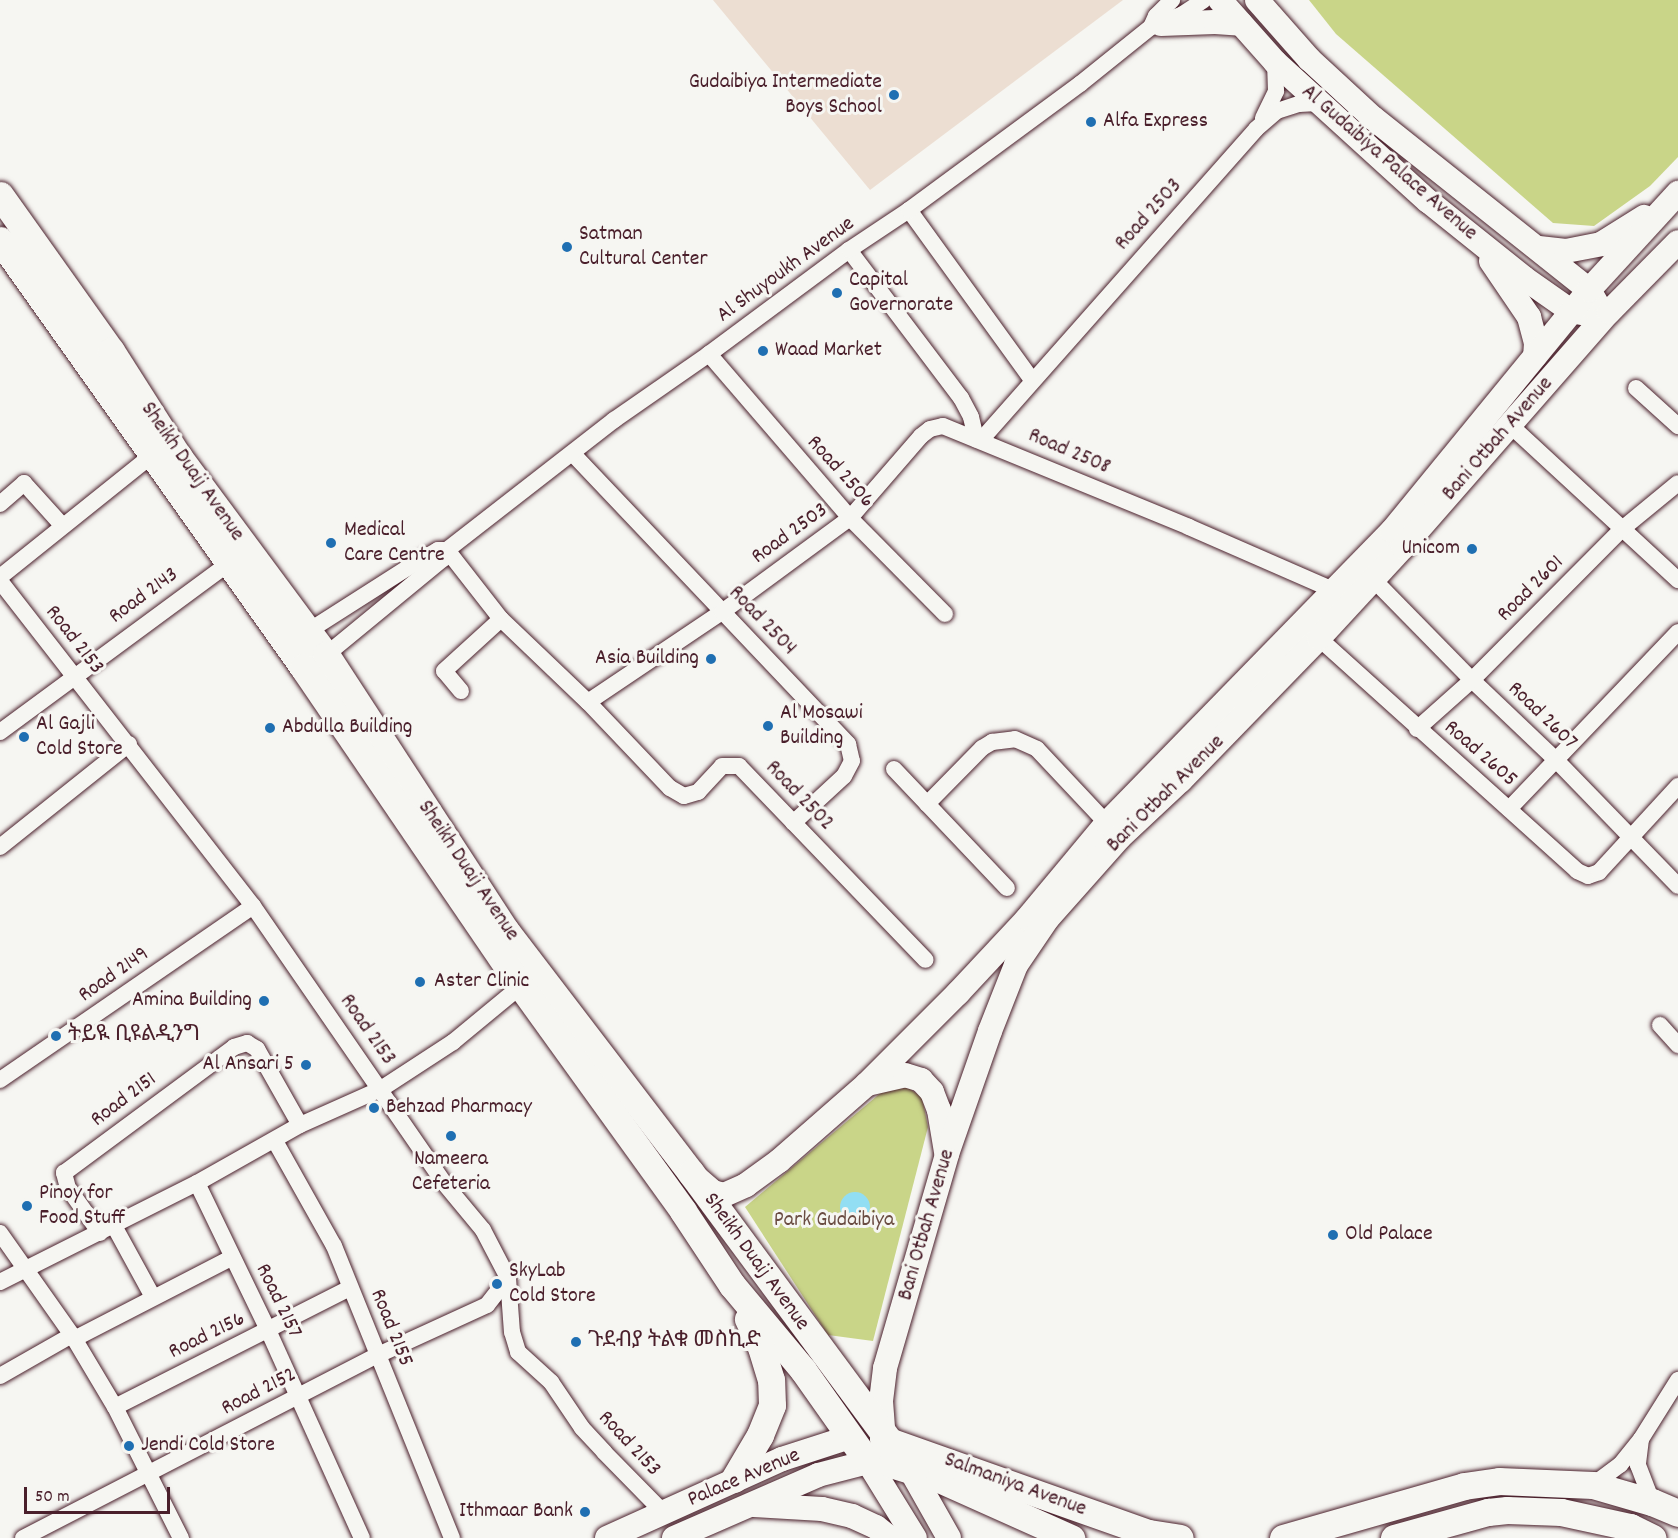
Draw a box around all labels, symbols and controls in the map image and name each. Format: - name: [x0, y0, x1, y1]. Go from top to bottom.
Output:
- place label: Gudaibiya Intermediate Boys School: [689, 69, 882, 120]
- street label: Al Gudaibiya Palace Avenue: [1295, 79, 1483, 247]
- marker: Gudaibiya Intermediate Boys School: [887, 88, 901, 102]
- place label: Alfa Express: [1103, 109, 1208, 135]
- marker: Alfa Express: [1084, 115, 1098, 129]
- street label: Road 2503: [1110, 174, 1188, 256]
- street label: Al Shuyoukh Avenue: [712, 211, 860, 329]
- place label: Satman Cultural Center: [579, 221, 708, 272]
- marker: Satman Cultural Center: [560, 240, 574, 254]
- place label: Capital Governorate: [849, 267, 953, 318]
- marker: Capital Governorate: [830, 286, 844, 300]
- place label: Waad Market: [775, 338, 882, 364]
- marker: Waad Market: [756, 344, 770, 358]
- street label: Bani Otbah Avenue: [1437, 372, 1559, 506]
- street label: Sheikh Duaij Avenue: [134, 397, 250, 547]
- street label: Road 2508: [1024, 423, 1114, 481]
- street label: Road 2506: [800, 430, 880, 514]
- street label: Road 2503: [747, 498, 833, 570]
- place label: Medical Care Centre: [344, 517, 445, 568]
- marker: Medical Care Centre: [322, 534, 340, 552]
- place label: Unicom: [1401, 536, 1460, 562]
- marker: Unicom: [1465, 542, 1479, 556]
- street label: Road 2601: [1492, 550, 1570, 628]
- street label: Road 2143: [104, 562, 184, 630]
- street label: Road 2504: [722, 581, 802, 661]
- street label: Road 2153: [39, 600, 109, 680]
- place label: Asia Building: [595, 646, 699, 672]
- marker: Asia Building: [704, 652, 718, 666]
- street label: Road 2607: [1502, 676, 1582, 756]
- place label: Al Mosawi Building: [780, 700, 863, 752]
- place label: Al Gajli Cold Store: [36, 711, 123, 762]
- place label: Abdulla Building: [282, 715, 412, 741]
- street label: Road 2605: [1438, 715, 1522, 793]
- marker: Al Mosawi Building: [761, 719, 775, 733]
- marker: Abdulla Building: [263, 721, 277, 735]
- marker: Al Gajli Cold Store: [17, 730, 31, 744]
- street label: Bani Otbah Avenue: [1102, 730, 1230, 858]
- street label: Road 2502: [759, 755, 839, 837]
- street label: Sheikh Duaij Avenue: [411, 796, 525, 946]
- street label: Road 2149: [74, 941, 154, 1009]
- place label: Aster Clinic: [434, 969, 529, 995]
- marker: Aster Clinic: [411, 973, 429, 991]
- place label: Amina Building: [132, 988, 252, 1014]
- street label: Road 2153: [333, 989, 401, 1071]
- marker: Amina Building: [257, 994, 271, 1008]
- place label: ትይዪ ቢዩልዲንግ: [68, 1023, 200, 1049]
- marker: ትይዪ ቢዩልዲንግ: [49, 1029, 63, 1043]
- place label: Al Ansari 5: [203, 1052, 294, 1078]
- marker: Al Ansari 5: [299, 1058, 313, 1072]
- street label: Road 2151: [86, 1067, 162, 1133]
- place label: Behzad Pharmacy: [386, 1095, 532, 1121]
- marker: Behzad Pharmacy: [367, 1101, 381, 1115]
- marker: Nameera Cefeteria: [444, 1129, 458, 1143]
- place label: Nameera Cefeteria: [412, 1146, 490, 1198]
- street label: Bani Otbah Avenue: [893, 1146, 961, 1304]
- place label: Pinoy for Food Stuff: [39, 1180, 126, 1232]
- street label: Sheikh Duaij Avenue: [697, 1188, 815, 1336]
- marker: Pinoy for Food Stuff: [20, 1199, 34, 1213]
- park label: Park Gudaibiya: [774, 1208, 894, 1234]
- place label: Old Palace: [1345, 1222, 1433, 1248]
- marker: Old Palace: [1326, 1228, 1340, 1242]
- place label: SkyLab Cold Store: [509, 1258, 596, 1310]
- street label: Road 2157: [249, 1260, 307, 1342]
- marker: SkyLab Cold Store: [490, 1277, 504, 1291]
- street label: Road 2155: [364, 1286, 418, 1370]
- street label: Road 2156: [165, 1306, 249, 1366]
- place label: ጉደብያ ትልቁ መስኪድ: [588, 1329, 761, 1355]
- marker: ጉደብያ ትልቁ መስኪድ: [569, 1335, 583, 1349]
- street label: Road 2152: [217, 1362, 301, 1422]
- street label: Road 2153: [592, 1406, 666, 1482]
- place label: Jendi Cold Store: [141, 1433, 275, 1459]
- marker: Jendi Cold Store: [122, 1439, 136, 1453]
- street label: Palace Avenue: [684, 1442, 804, 1514]
- street label: Salmaniya Avenue: [940, 1447, 1090, 1523]
- scale bar: [27, 1475, 172, 1513]
- text: 50 m: [35, 1485, 70, 1510]
- place label: Ithmaar Bank: [459, 1499, 573, 1525]
- marker: Ithmaar Bank: [578, 1505, 592, 1519]

